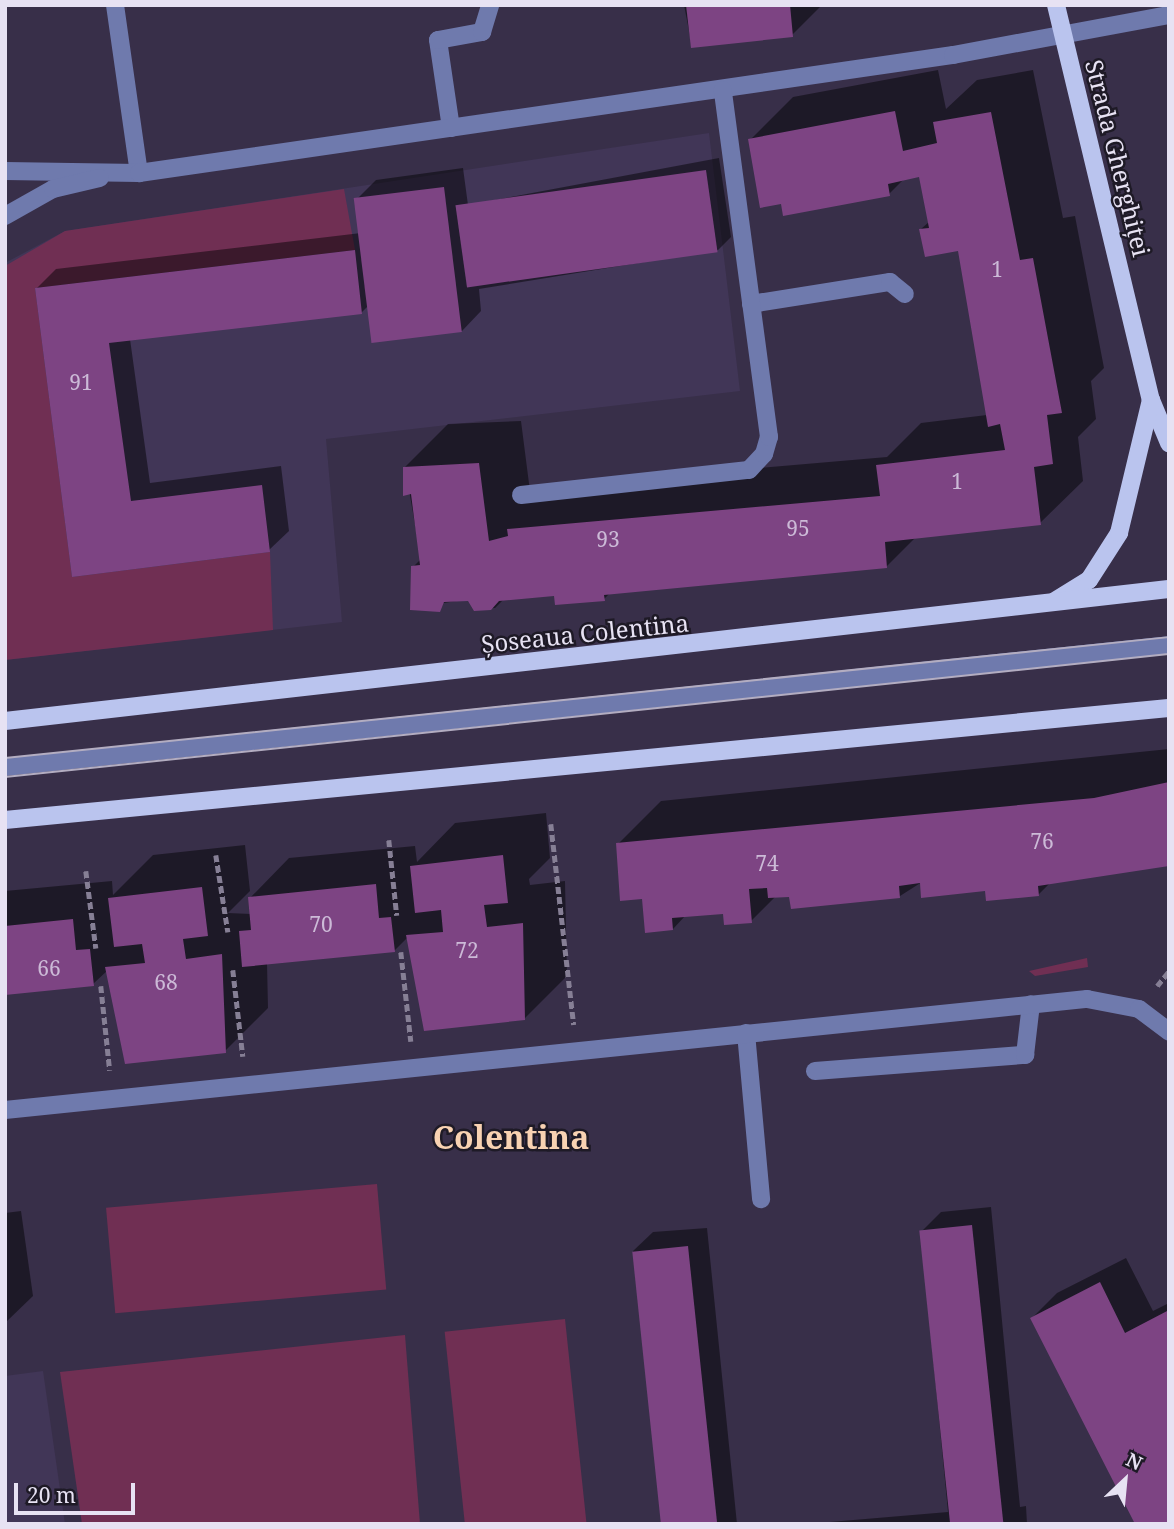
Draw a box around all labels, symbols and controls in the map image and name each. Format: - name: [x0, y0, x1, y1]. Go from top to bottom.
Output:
- street label: Strada Gherghiței: [1080, 57, 1156, 259]
- house number: 1: [991, 256, 1003, 282]
- house number: 91: [69, 369, 93, 395]
- house number: 1: [951, 468, 963, 494]
- house number: 95: [786, 515, 810, 541]
- house number: 93: [596, 526, 620, 552]
- street label: Șoseaua Colentina: [480, 608, 690, 658]
- house number: 76: [1030, 828, 1054, 854]
- house number: 74: [755, 850, 779, 876]
- house number: 70: [309, 911, 333, 937]
- house number: 72: [455, 937, 479, 963]
- house number: 66: [37, 955, 61, 981]
- house number: 68: [154, 969, 178, 995]
- district label: Colentina: [433, 1118, 589, 1156]
- north arrow: [1090, 1445, 1160, 1515]
- text: N: [1122, 1446, 1147, 1476]
- scale bar: [18, 1470, 138, 1514]
- text: 20 m: [27, 1481, 76, 1509]

